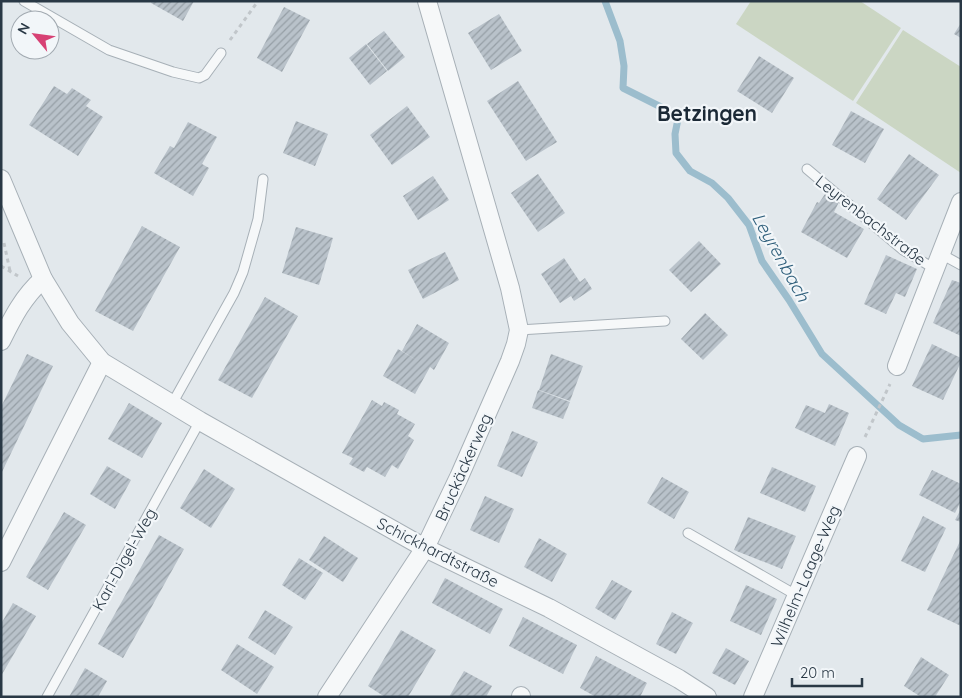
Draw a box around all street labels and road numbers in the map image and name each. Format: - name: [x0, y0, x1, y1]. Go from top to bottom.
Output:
- street label: Leyrenbachstraße: [812, 171, 930, 269]
- street label: Bruckäckerweg: [430, 410, 496, 524]
- street label: Wilhelm-Laage-Weg: [766, 502, 844, 650]
- street label: Karl-Digel-Weg: [88, 504, 160, 614]
- street label: Schickhardtstraße: [374, 513, 502, 591]

